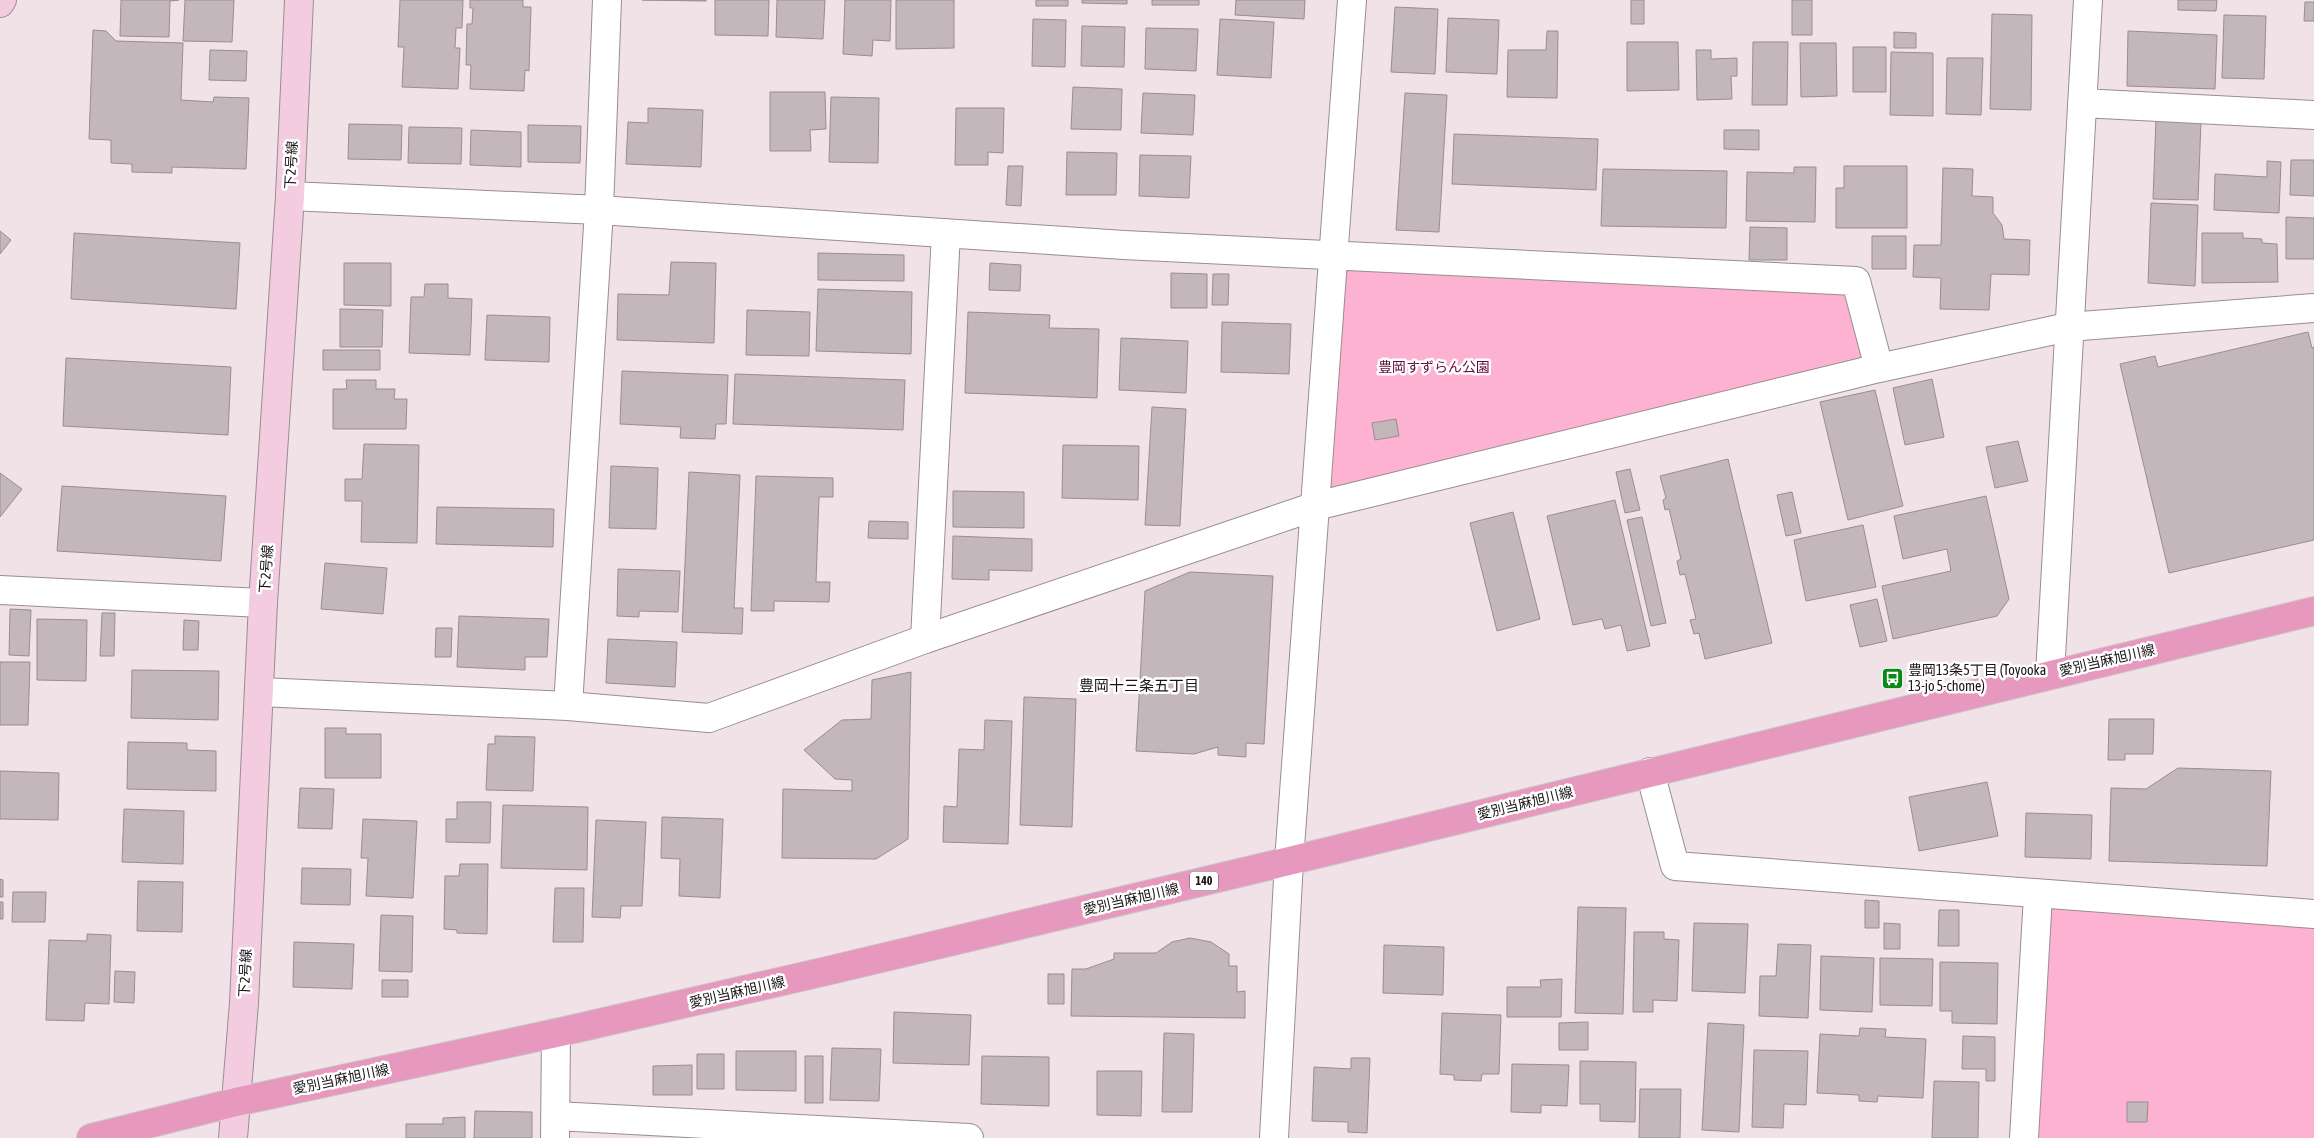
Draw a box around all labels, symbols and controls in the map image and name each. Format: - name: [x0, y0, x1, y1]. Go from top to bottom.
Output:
- street label: 下2号線: [282, 140, 300, 190]
- park label: 豊岡すずらん公園: [1378, 359, 1490, 375]
- street label: 下2号線: [256, 544, 276, 594]
- street label: 愛別当麻旭川線: [2057, 641, 2157, 679]
- place label: 豊岡13条5丁目 (Toyooka 13-jo 5-chome): [1908, 662, 2046, 694]
- bus stop icon: 豊岡13条5丁目 (Toyooka 13-jo 5-chome): [1880, 666, 1904, 690]
- district label: 豊岡十三条五丁目: [1079, 677, 1199, 694]
- street label: 愛別当麻旭川線: [1476, 783, 1574, 823]
- road number: 140: [1190, 871, 1218, 890]
- street label: 愛別当麻旭川線: [1081, 880, 1181, 918]
- street label: 下2号線: [236, 948, 254, 998]
- street label: 愛別当麻旭川線: [687, 973, 787, 1011]
- street label: 愛別当麻旭川線: [291, 1061, 391, 1097]

